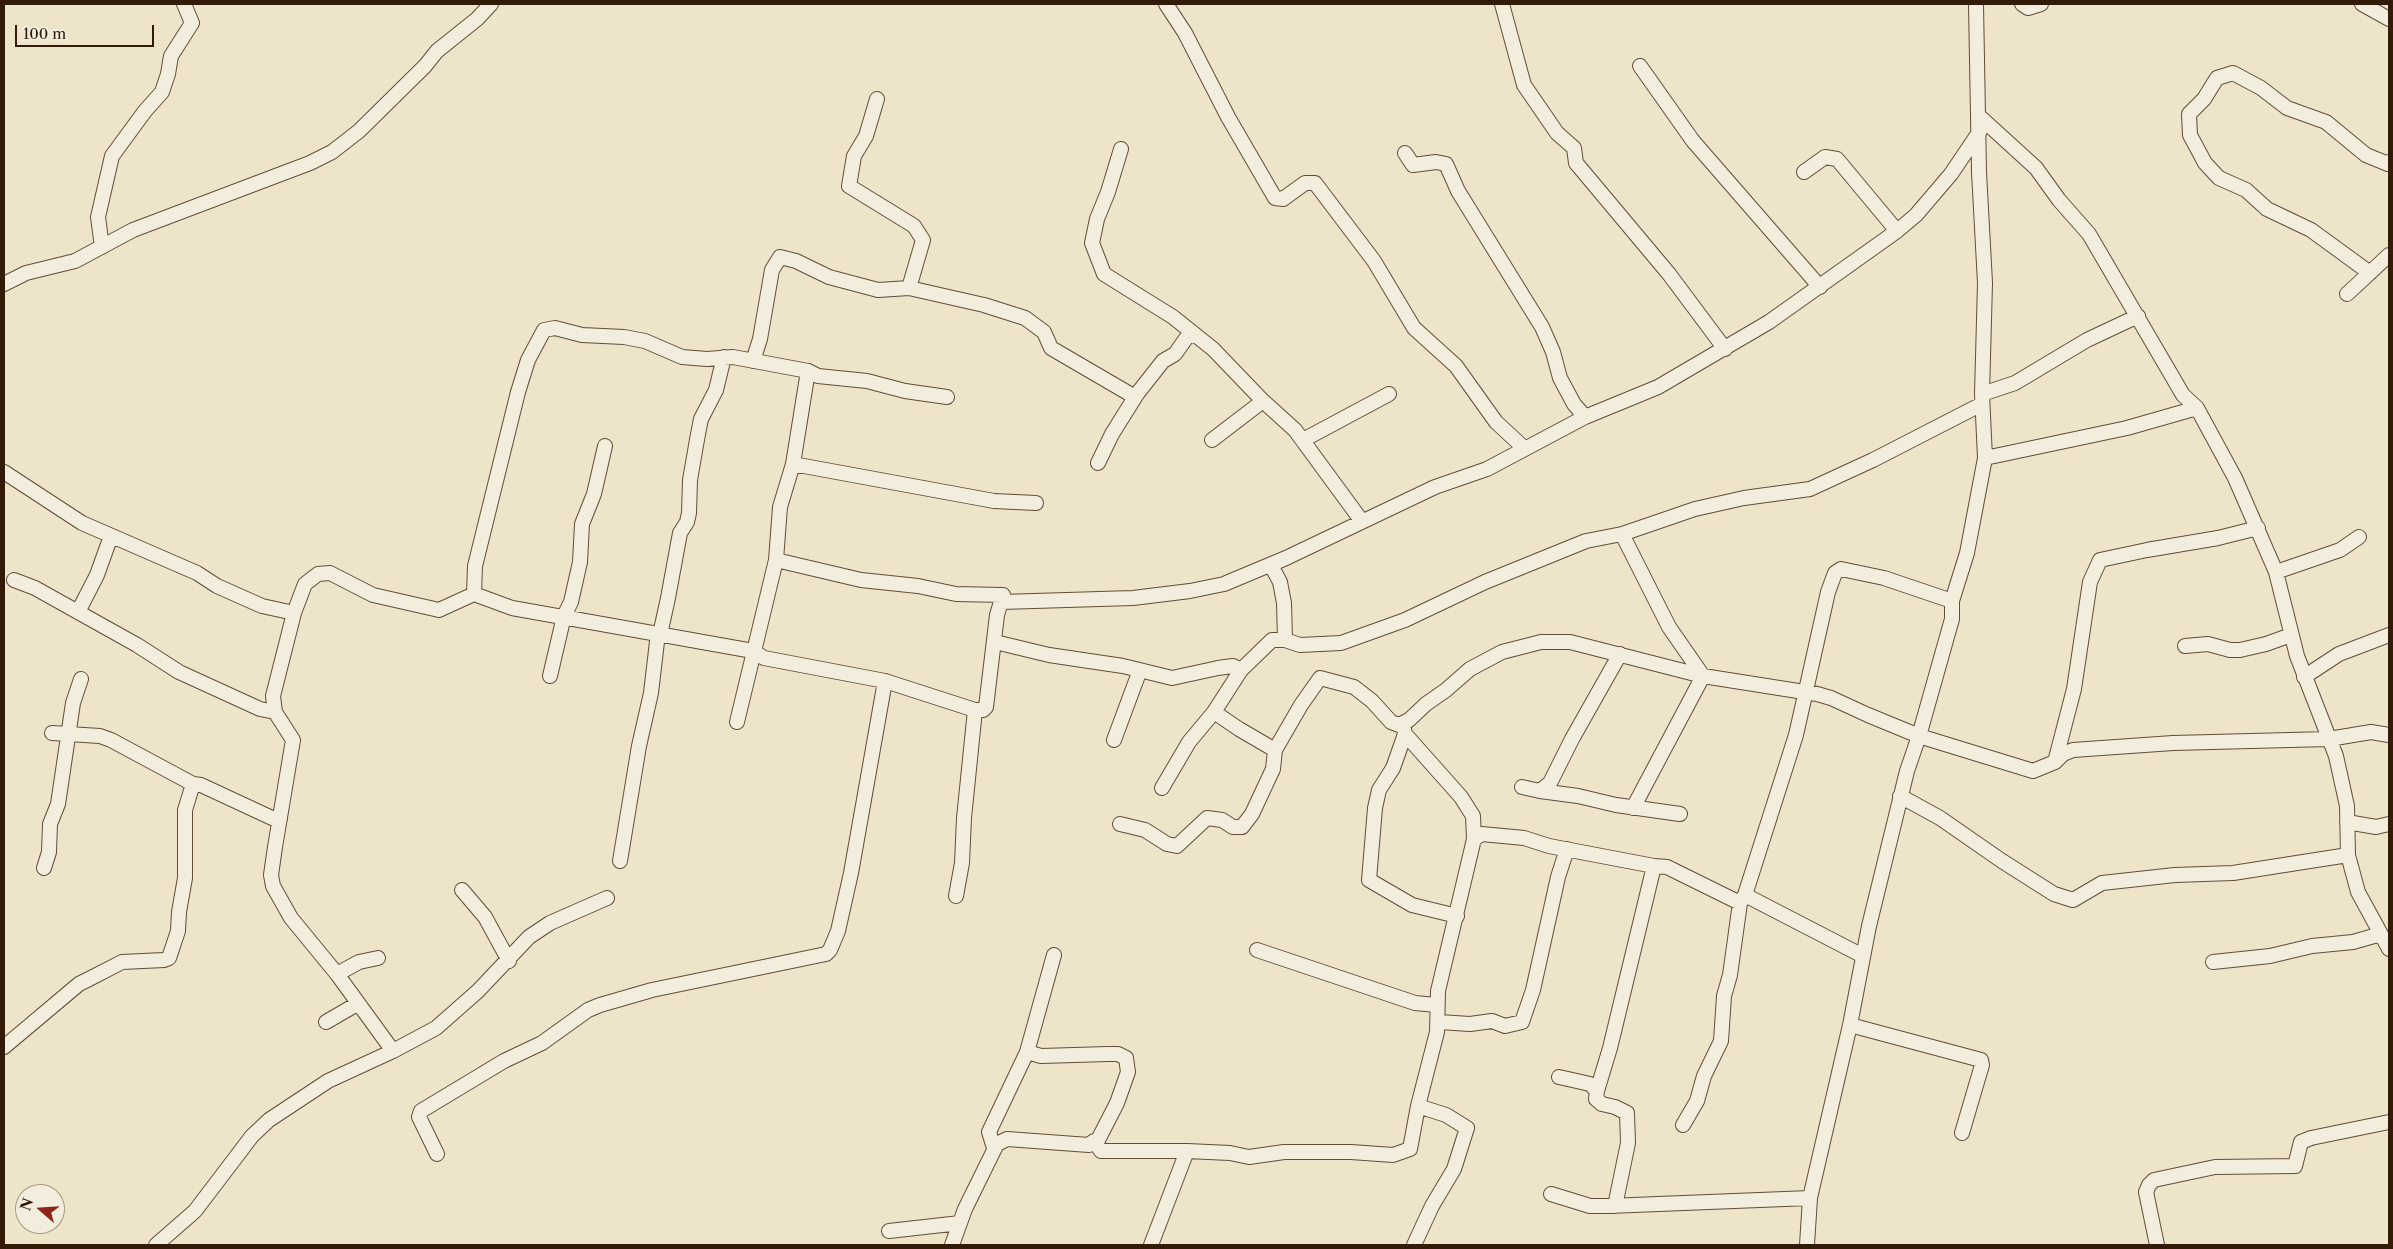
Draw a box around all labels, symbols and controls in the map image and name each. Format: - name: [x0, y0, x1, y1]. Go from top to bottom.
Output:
- scale bar: [18, 15, 156, 47]
- text: 100 m: [23, 24, 66, 43]
- north arrow: [15, 1184, 65, 1234]
- text: N: [16, 1196, 37, 1213]

